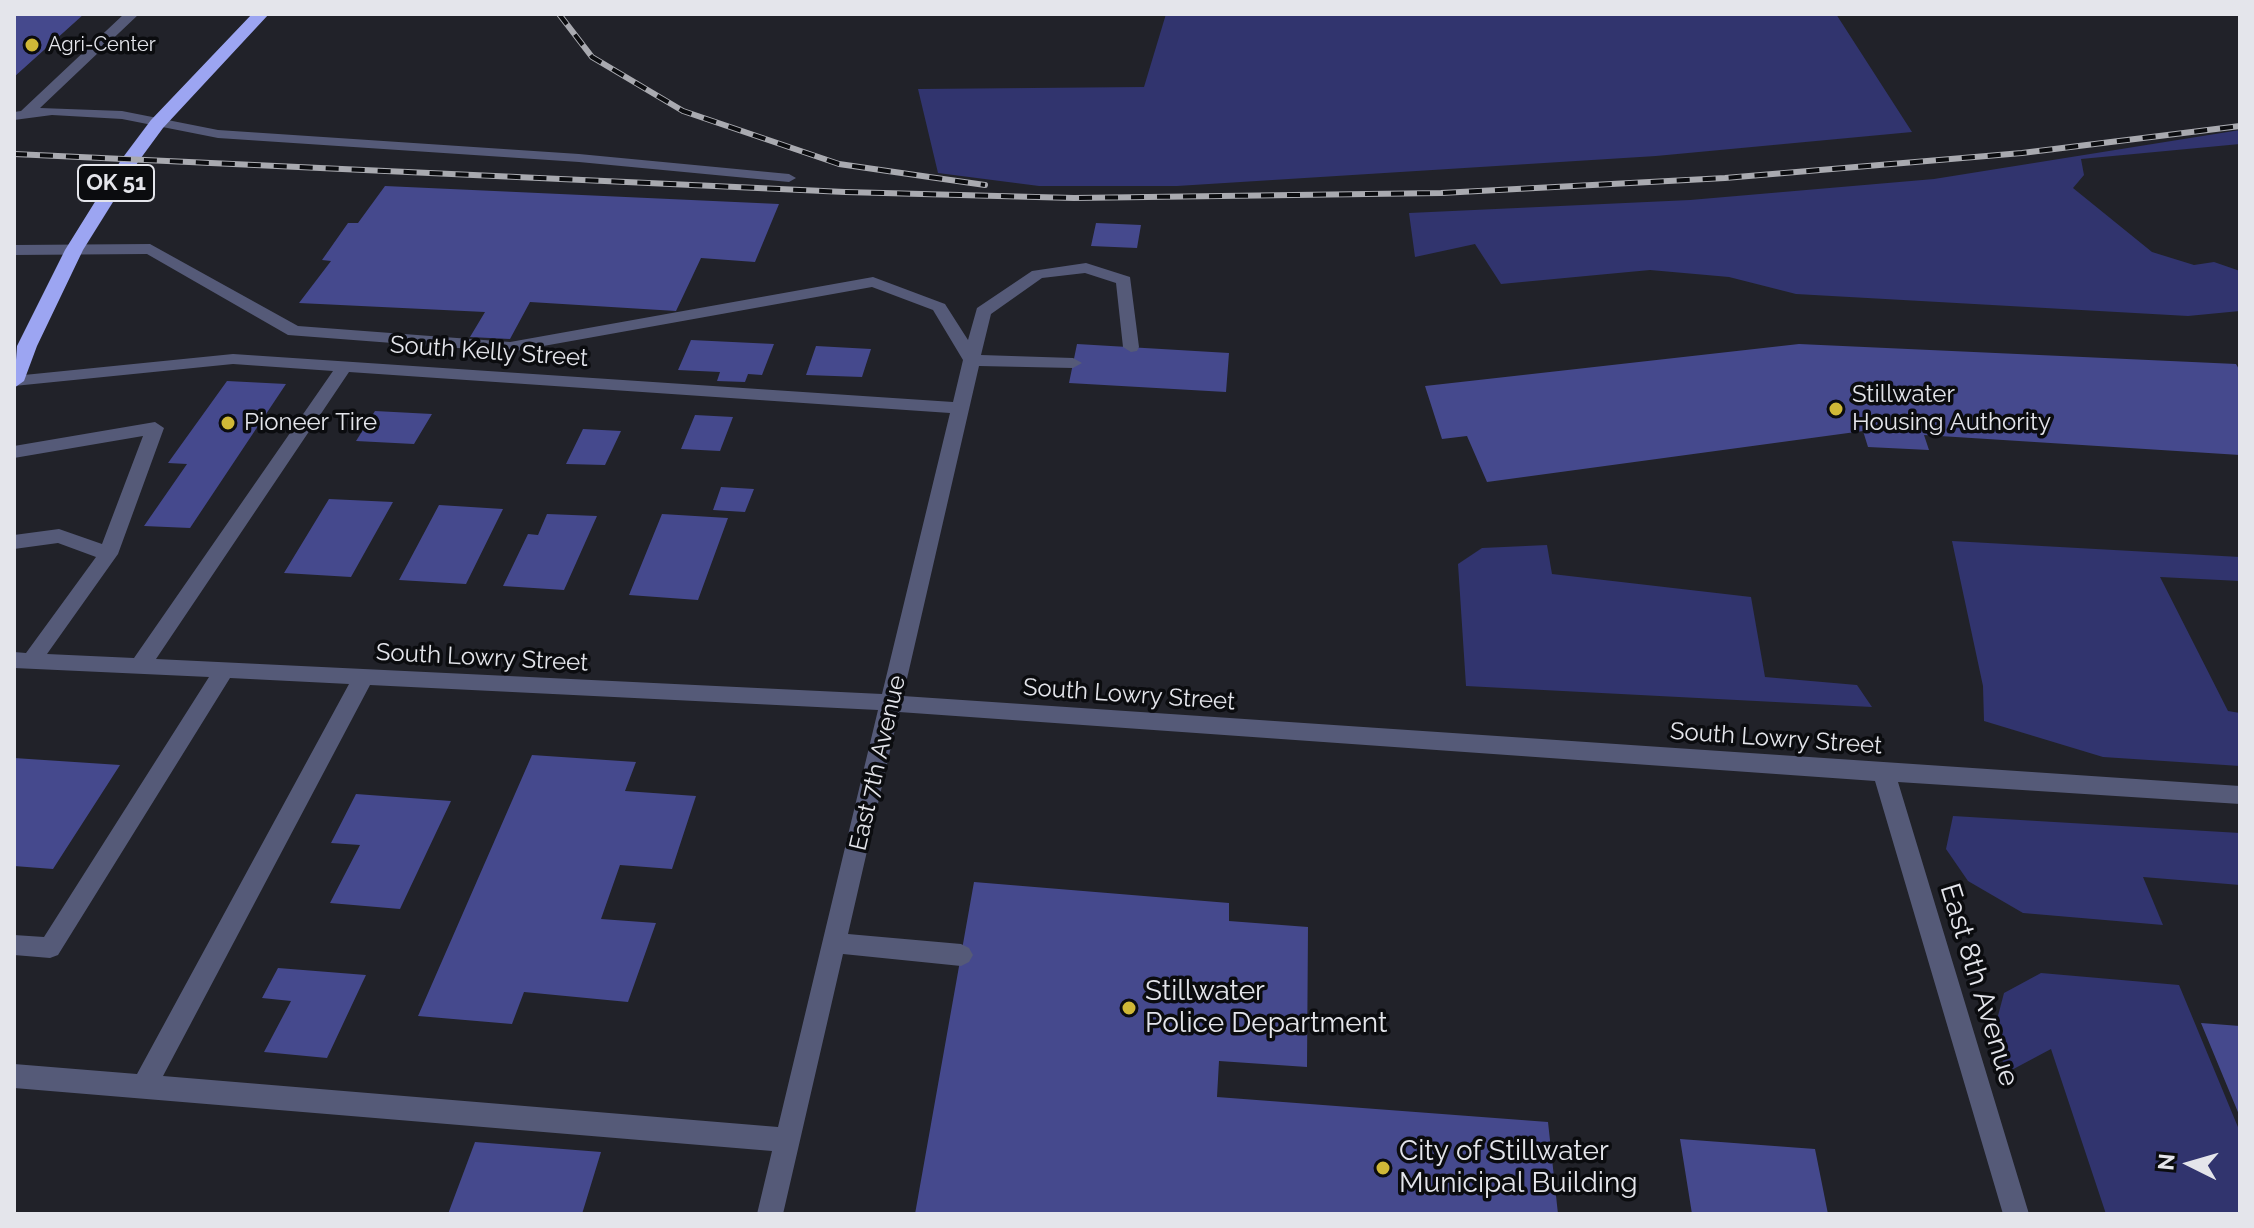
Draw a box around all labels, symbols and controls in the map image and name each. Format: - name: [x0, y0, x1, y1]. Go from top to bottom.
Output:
- place label: Agri-Center: [48, 33, 156, 57]
- marker: Agri-Center: [23, 36, 41, 54]
- road number: OK 51: [78, 165, 154, 201]
- street label: South Kelly Street: [389, 331, 589, 373]
- place label: Stillwater Housing Authority: [1852, 381, 2051, 437]
- marker: Stillwater Housing Authority: [1827, 400, 1845, 418]
- place label: Pioneer Tire: [244, 409, 377, 437]
- marker: Pioneer Tire: [219, 414, 237, 432]
- street label: South Lowry Street: [375, 638, 589, 678]
- street label: East 7th Avenue: [844, 673, 912, 853]
- street label: South Lowry Street: [1022, 673, 1236, 717]
- street label: South Lowry Street: [1669, 717, 1883, 761]
- street label: East 8th Avenue: [1932, 880, 2026, 1090]
- place label: Stillwater Police Department: [1145, 975, 1387, 1041]
- marker: Stillwater Police Department: [1120, 999, 1138, 1017]
- north arrow: [2150, 1124, 2230, 1204]
- place label: City of Stillwater Municipal Building: [1399, 1135, 1638, 1201]
- text: N: [2152, 1152, 2180, 1171]
- marker: City of Stillwater Municipal Building: [1374, 1159, 1392, 1177]

